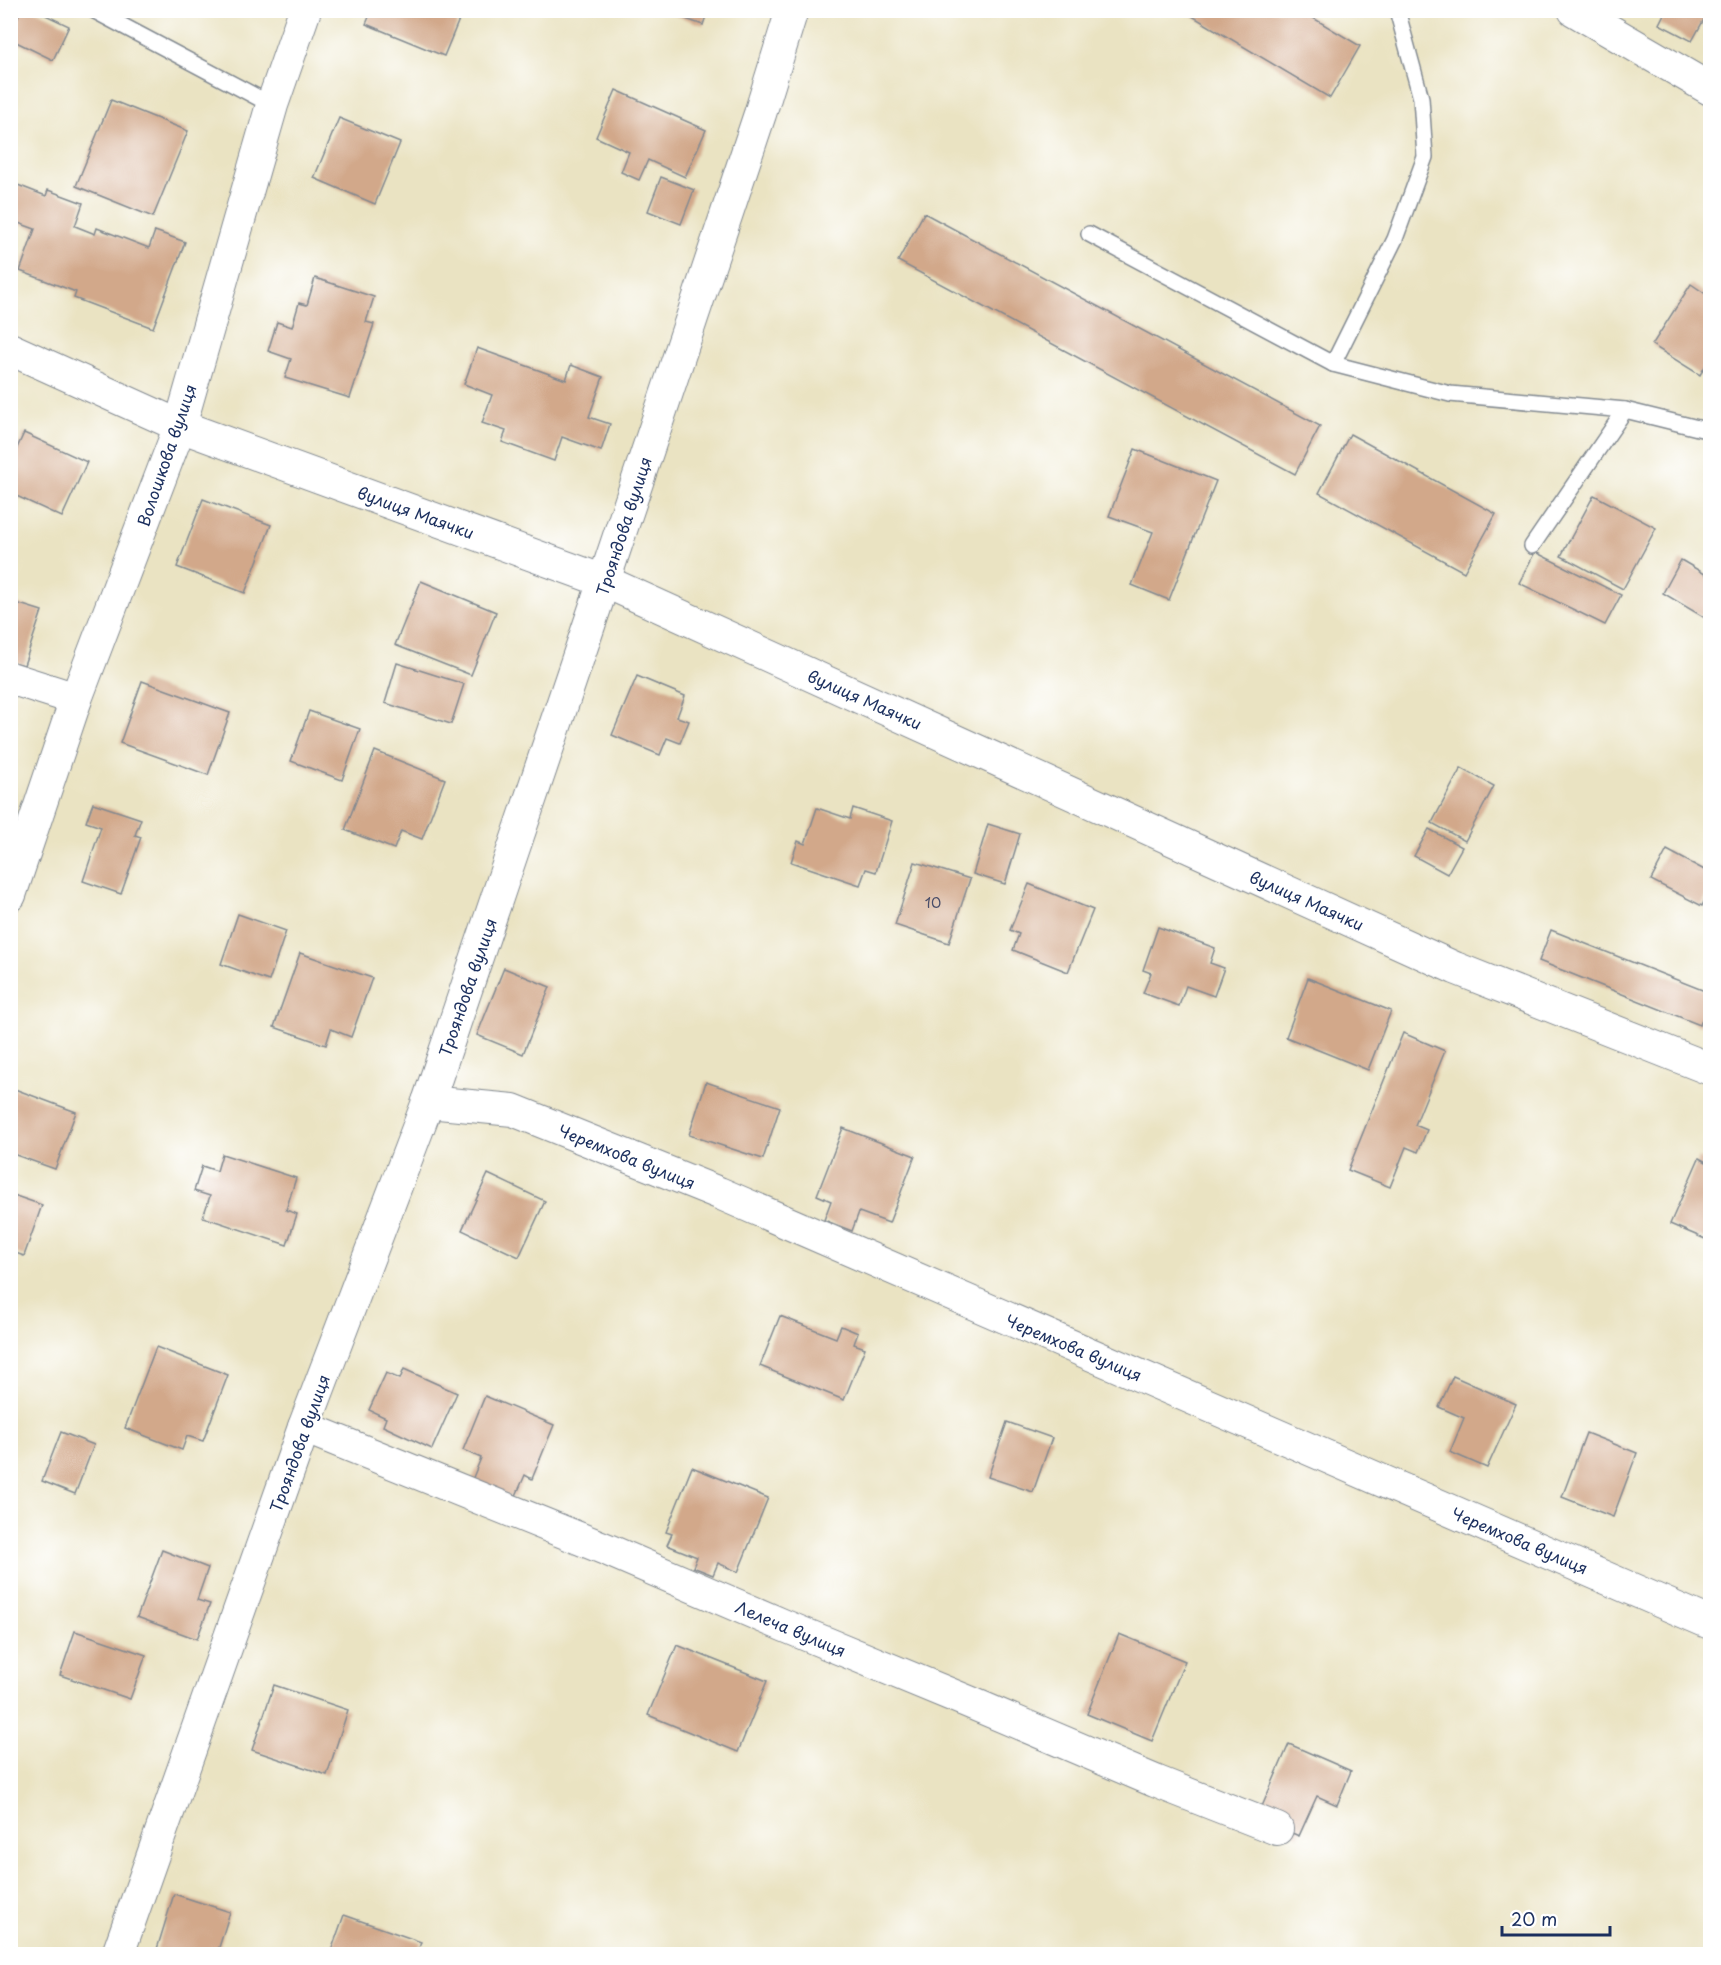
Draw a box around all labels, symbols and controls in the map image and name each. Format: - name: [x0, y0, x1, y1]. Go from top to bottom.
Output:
- street label: Волошкова вулиця: [130, 381, 202, 529]
- street label: Трояндова вулиця: [589, 453, 657, 599]
- street label: вулиця Маячки: [354, 480, 478, 544]
- street label: вулиця Маячки: [804, 663, 926, 735]
- street label: вулиця Маячки: [1246, 864, 1368, 936]
- house number: 10: [925, 892, 941, 913]
- street label: Трояндова вулиця: [432, 915, 502, 1059]
- street label: Черемхова вулиця: [555, 1118, 699, 1194]
- street label: Черемхова вулиця: [1002, 1307, 1146, 1387]
- street label: Трояндова вулиця: [263, 1371, 335, 1515]
- street label: Черемхова вулиця: [1448, 1500, 1592, 1580]
- street label: Лелеча вулиця: [732, 1594, 850, 1662]
- scale bar: [1502, 1899, 1610, 1937]
- text: 20 m: [1511, 1905, 1557, 1932]

